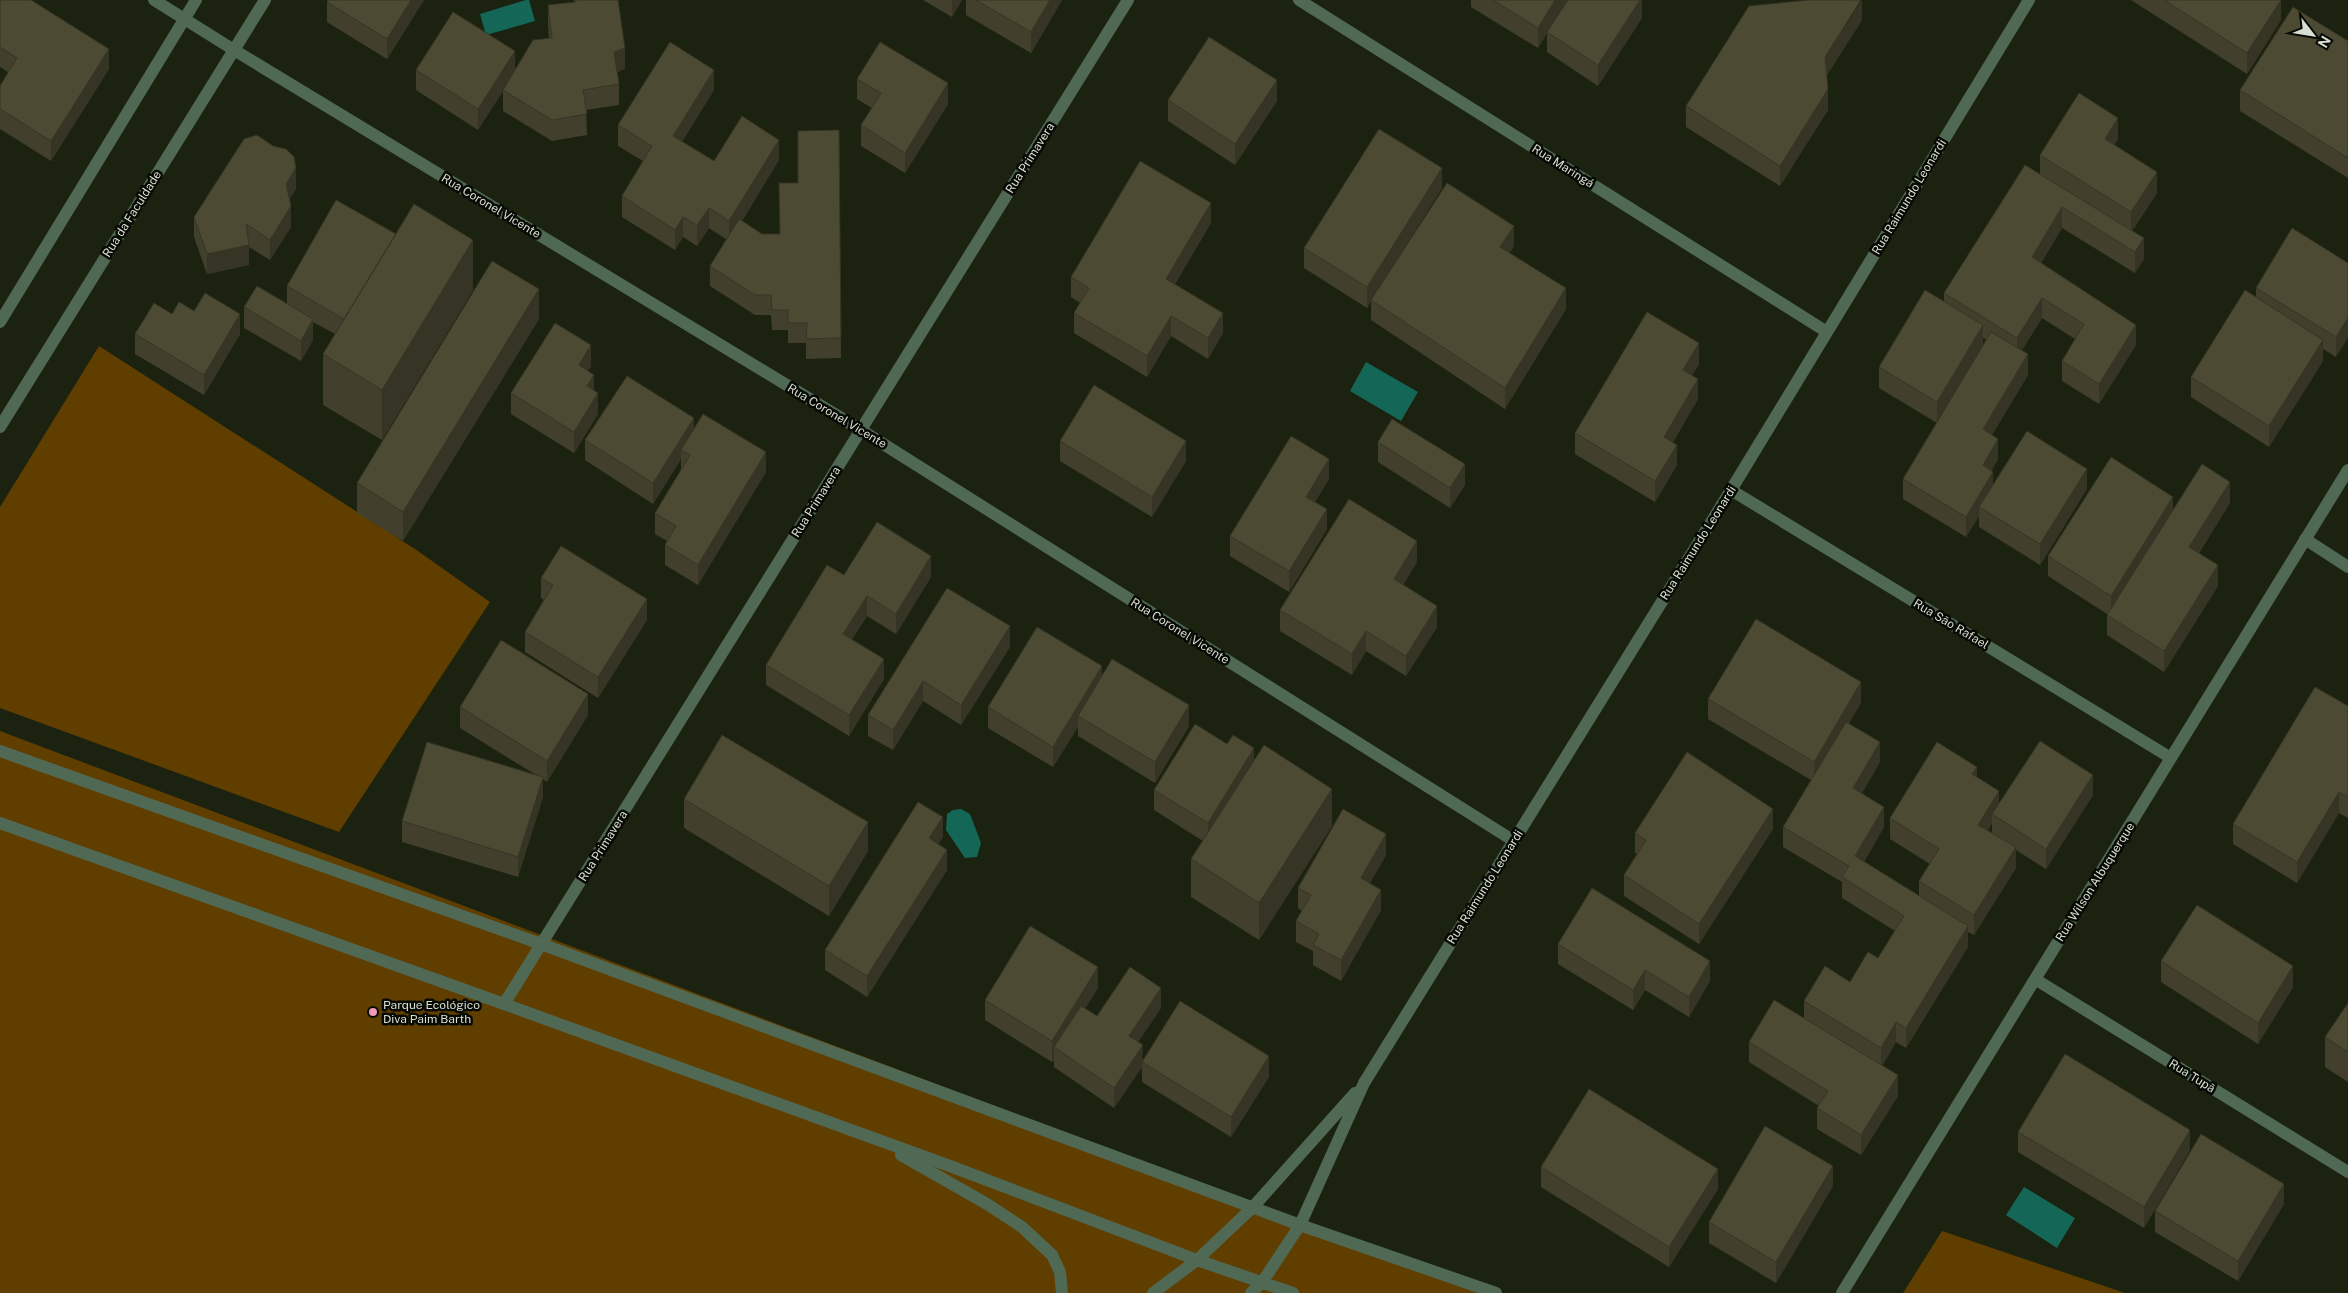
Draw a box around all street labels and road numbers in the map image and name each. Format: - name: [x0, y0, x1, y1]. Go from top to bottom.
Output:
- street label: Rua Primavera: [1003, 120, 1057, 196]
- street label: Rua Raimundo Leonardi: [1869, 137, 1949, 257]
- street label: Rua Maringá: [1529, 141, 1597, 191]
- street label: Rua da Faculdade: [100, 168, 164, 260]
- street label: Rua Coronel Vicente: [439, 171, 543, 241]
- street label: Rua Coronel Vicente: [785, 381, 889, 451]
- street label: Rua Primavera: [789, 464, 843, 540]
- street label: Rua Raimundo Leonardi: [1657, 483, 1739, 603]
- street label: Rua Coronel Vicente: [1128, 595, 1232, 667]
- street label: Rua São Rafael: [1911, 596, 1991, 652]
- street label: Rua Primavera: [576, 808, 630, 884]
- street label: Rua Wilson Albuquerque: [2053, 820, 2137, 944]
- street label: Rua Raimundo Leonardi: [1444, 827, 1526, 947]
- street label: Rua Tupã: [2166, 1056, 2218, 1096]

